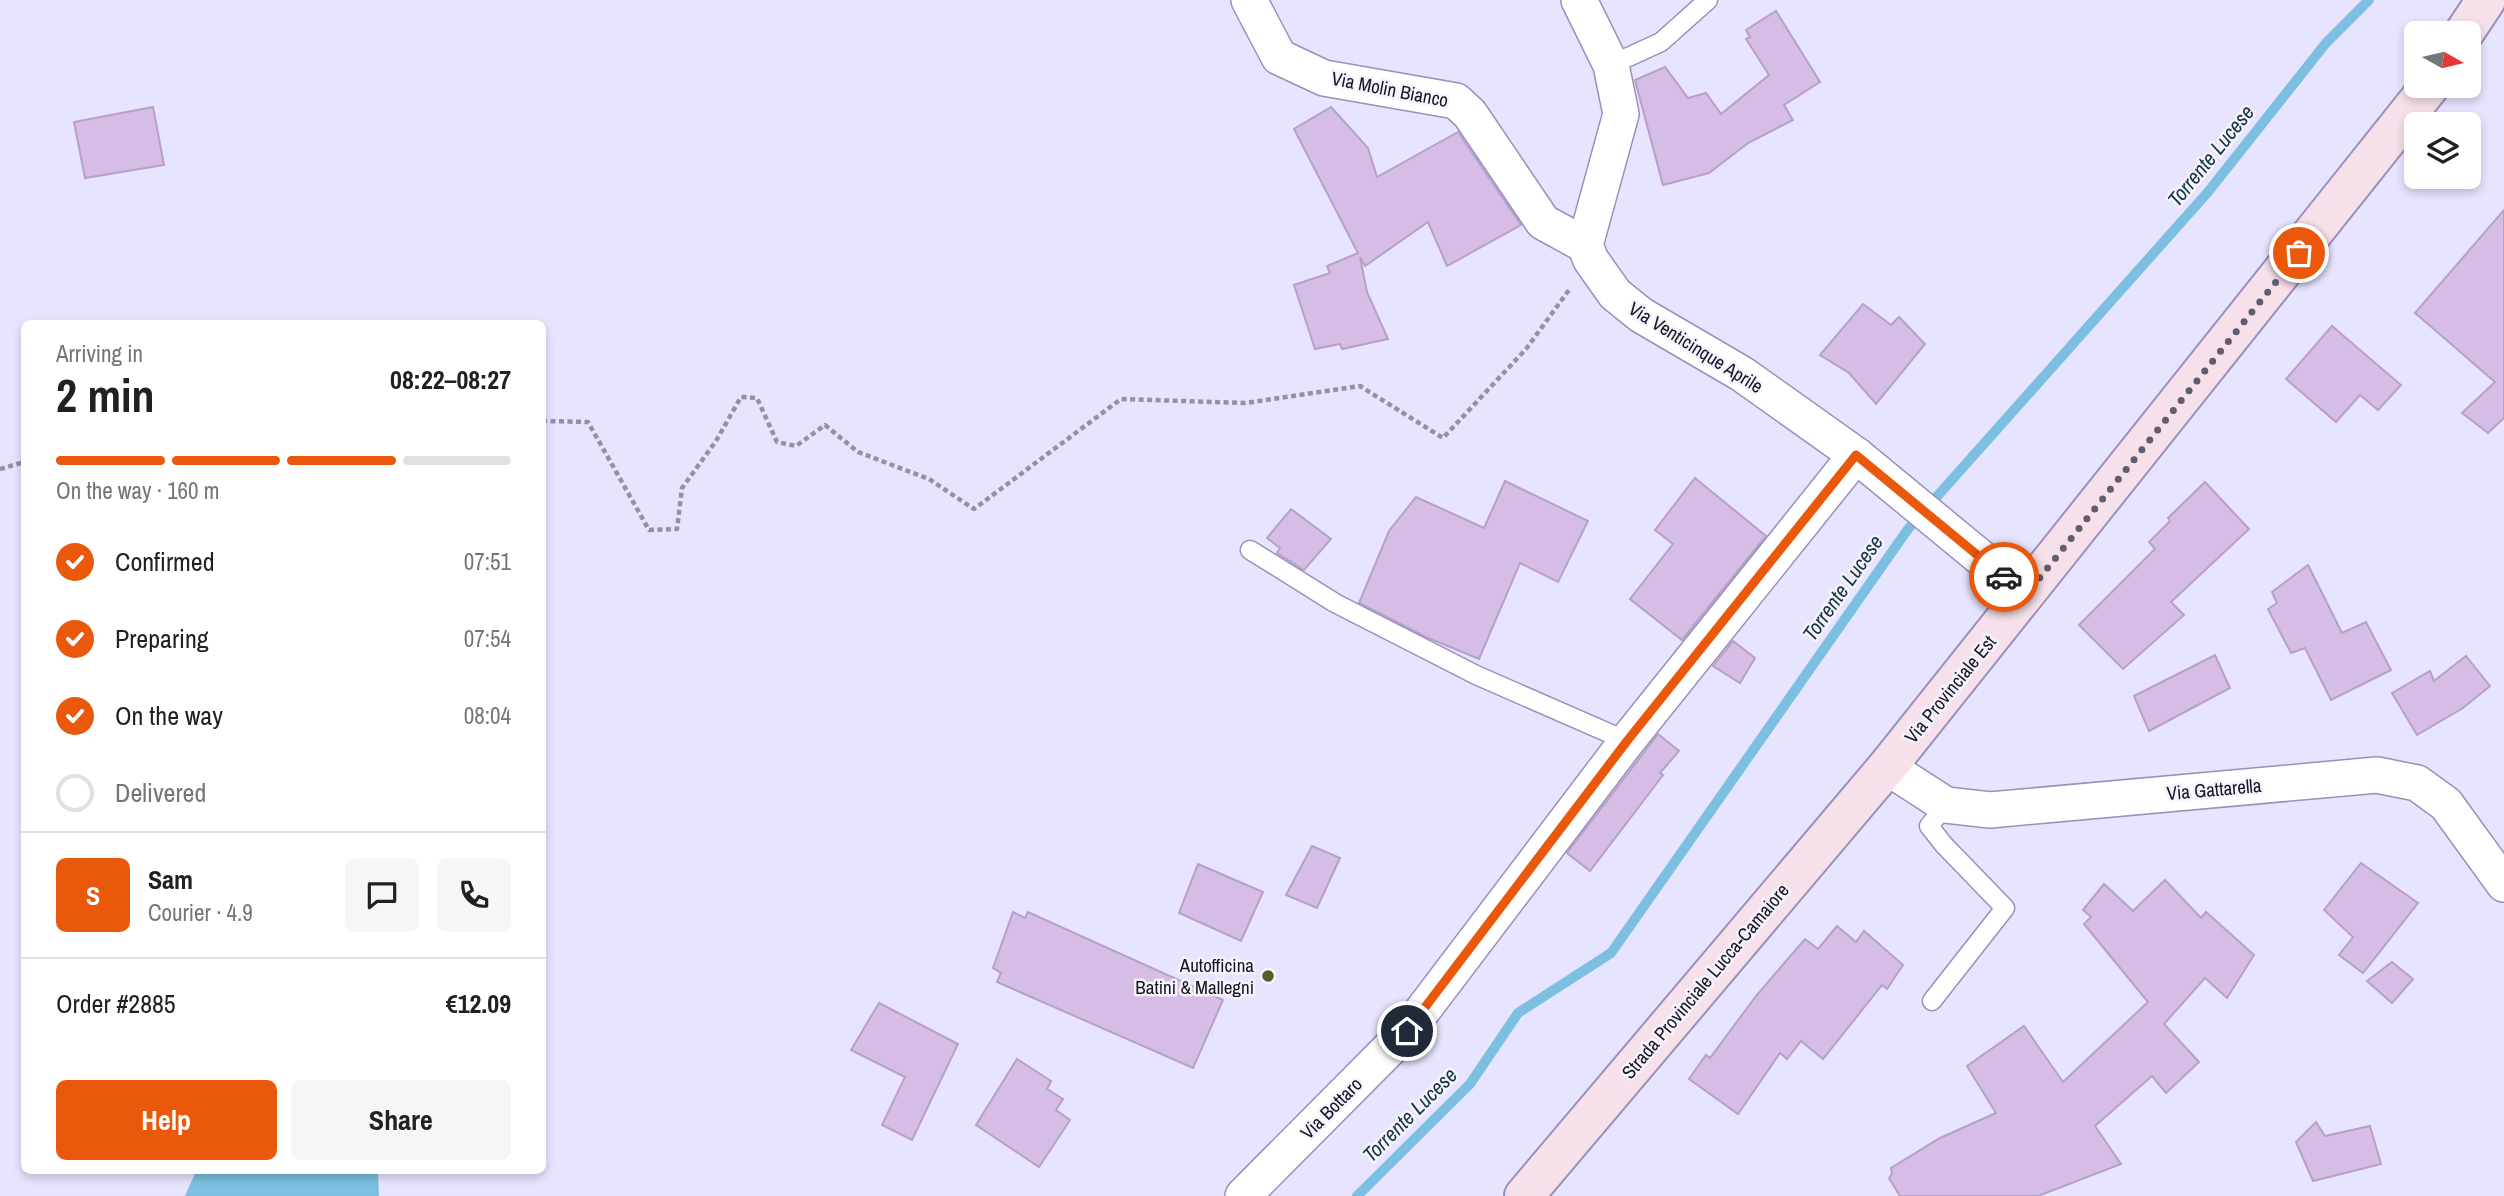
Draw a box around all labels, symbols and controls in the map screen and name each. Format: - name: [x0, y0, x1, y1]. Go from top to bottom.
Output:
- north arrow: [2404, 21, 2482, 98]
- map controls: [2404, 21, 2481, 189]
- street label: Via Molin Bianco: [1329, 65, 1451, 113]
- water label: Torrente Lucese: [2161, 99, 2261, 213]
- button: layers: [2404, 112, 2481, 189]
- pin: [2269, 223, 2329, 283]
- icon: bag: [2280, 234, 2318, 272]
- street label: Via Venticinque Aprile: [1624, 295, 1768, 399]
- text: Arriving in: [56, 338, 143, 369]
- text: 08:22–08:27: [390, 362, 511, 397]
- text: 2 min: [56, 364, 155, 426]
- text: On the way · 160 m: [56, 475, 220, 506]
- water label: Torrente Lucese: [1795, 529, 1890, 646]
- courier: [1969, 542, 2039, 612]
- icon: check: [56, 543, 94, 581]
- text: Confirmed: [115, 544, 215, 579]
- text: 07:51: [464, 546, 511, 577]
- icon: car: [1985, 558, 2023, 596]
- icon: check: [56, 620, 94, 658]
- text: Preparing: [115, 621, 209, 656]
- text: 07:54: [464, 623, 511, 654]
- street label: Via Provinciale Est: [1898, 629, 2002, 749]
- icon: check: [56, 697, 94, 735]
- text: On the way: [115, 698, 223, 733]
- text: 08:04: [464, 700, 511, 731]
- street label: Via Gattarella: [2166, 772, 2263, 806]
- text: Delivered: [115, 775, 206, 810]
- button: chat: [345, 858, 419, 932]
- button: phone: [437, 858, 511, 932]
- text: Sam: [148, 862, 193, 897]
- text: S: [86, 878, 100, 913]
- street label: Strada Provinciale Lucca-Camaiore: [1615, 878, 1795, 1084]
- text: Courier · 4.9: [148, 897, 253, 928]
- place label: Autofficina Batini & Mallegni: [1135, 952, 1254, 1000]
- marker: Autofficina Batini & Mallegni: [1260, 968, 1276, 984]
- text: Order #2885: [56, 986, 176, 1021]
- text: €12.09: [446, 986, 511, 1021]
- pin: [1377, 1001, 1437, 1061]
- icon: home: [1388, 1012, 1426, 1050]
- water label: Torrente Lucese: [1356, 1061, 1463, 1168]
- street label: Via Bottaro: [1294, 1071, 1368, 1145]
- button: Help: [56, 1080, 277, 1160]
- button: Share: [291, 1080, 511, 1160]

